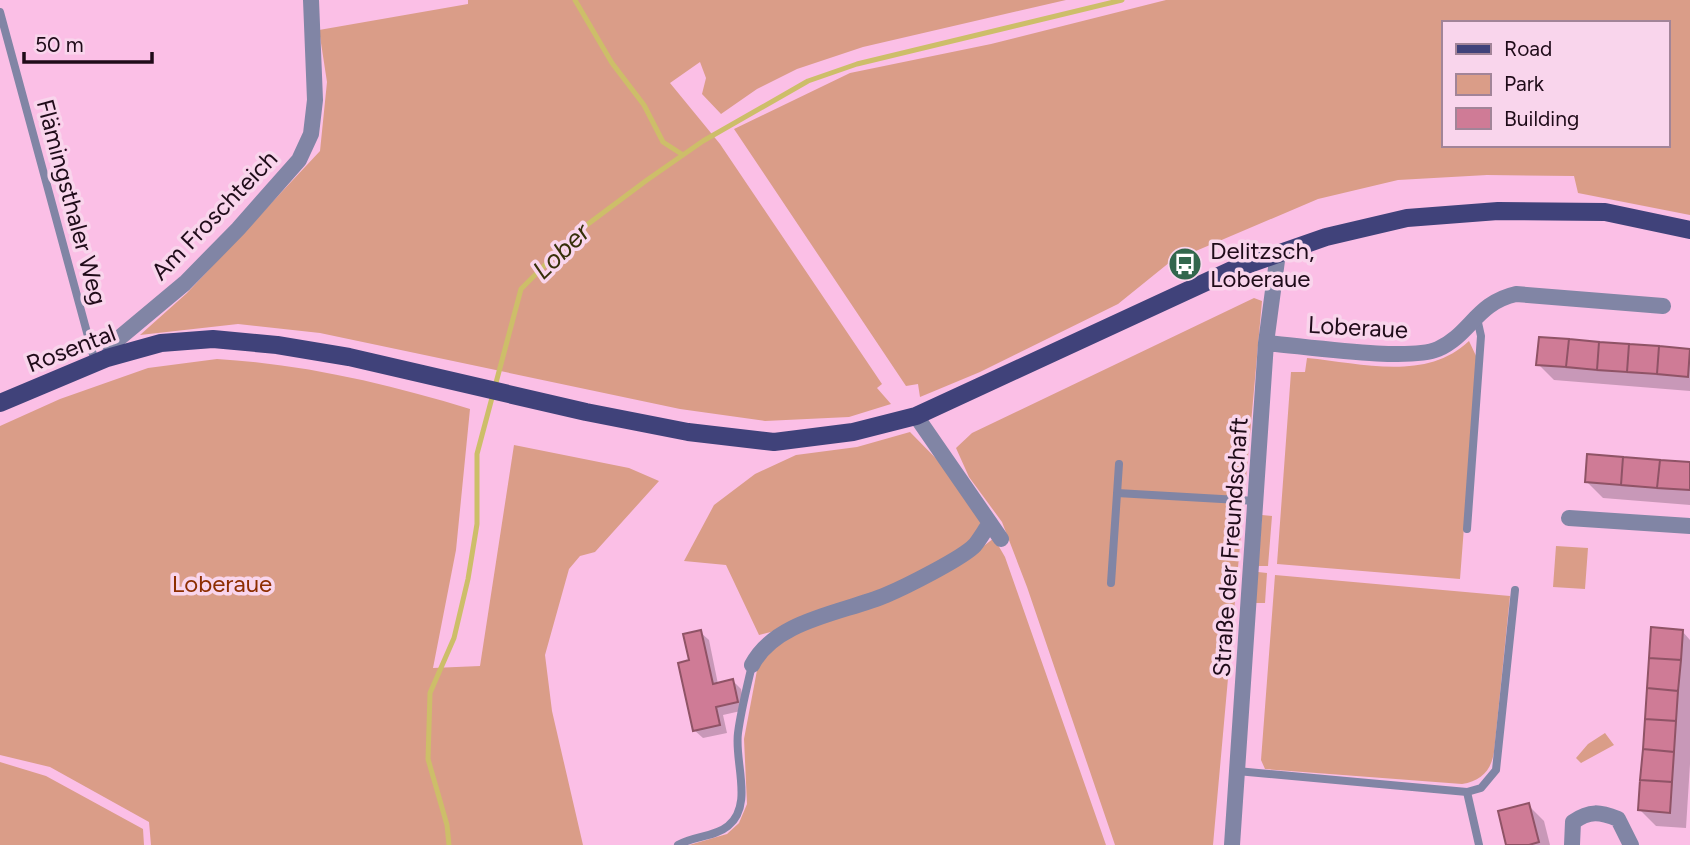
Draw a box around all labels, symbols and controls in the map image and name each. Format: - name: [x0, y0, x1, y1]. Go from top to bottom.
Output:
- scale bar: [24, 21, 152, 65]
- legend: [1442, 21, 1669, 147]
- text: 50 m: [35, 32, 84, 57]
- text: Road: [1504, 36, 1552, 61]
- text: Park: [1504, 71, 1545, 96]
- street label: Flämingsthaler Weg: [31, 96, 113, 308]
- text: Building: [1504, 106, 1579, 131]
- street label: Am Froschteich: [145, 144, 283, 286]
- water label: Lober: [526, 215, 597, 286]
- place label: Delitzsch, Loberaue: [1210, 236, 1314, 293]
- bus stop icon: Delitzsch, Loberaue: [1166, 245, 1204, 283]
- street label: Loberaue: [1307, 310, 1409, 344]
- street label: Rosental: [22, 318, 120, 378]
- street label: Straße der Freundschaft: [1206, 416, 1254, 678]
- park label: Loberaue: [172, 569, 272, 598]

